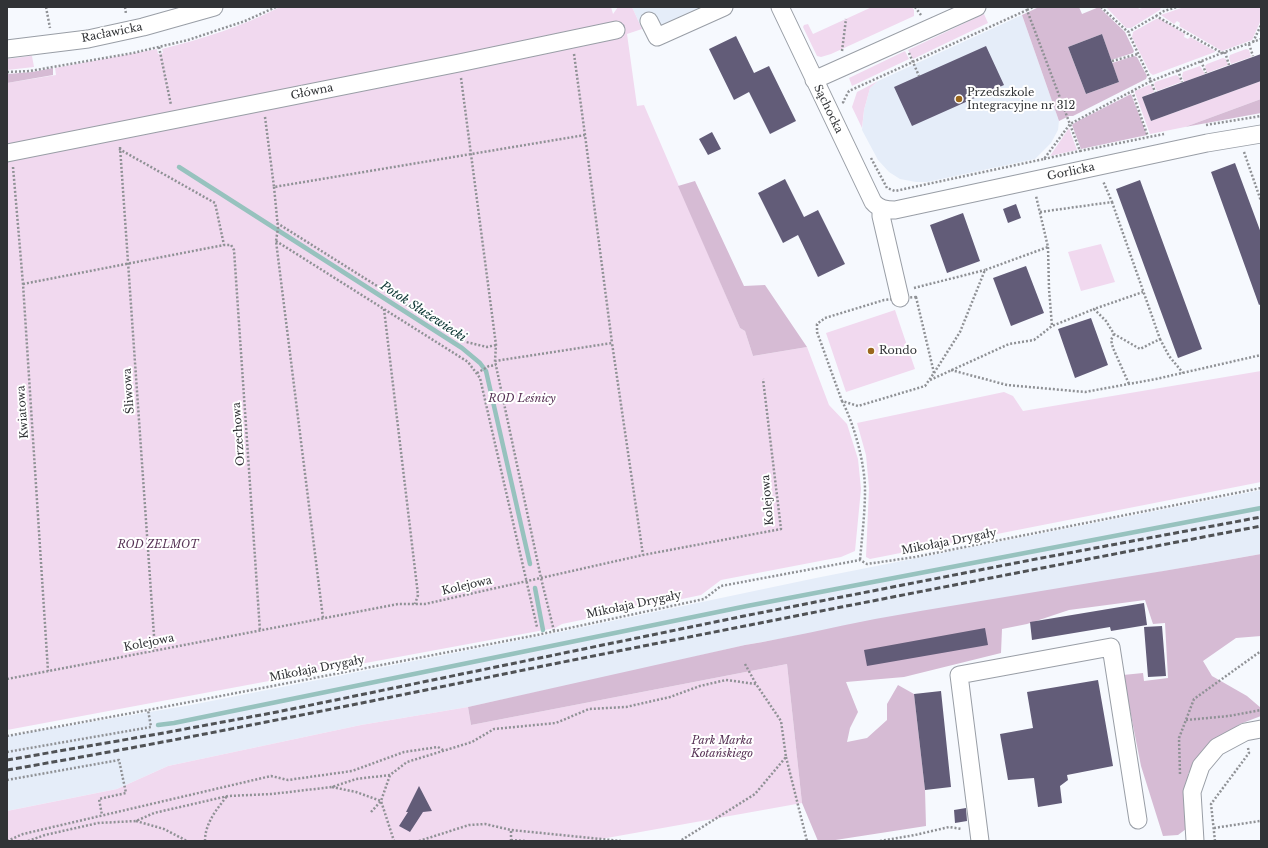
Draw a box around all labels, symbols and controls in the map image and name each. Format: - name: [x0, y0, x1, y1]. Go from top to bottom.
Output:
- street label: Racławicka: [80, 21, 144, 45]
- street label: Główna: [290, 81, 334, 103]
- street label: Sąchocka: [811, 82, 845, 136]
- place label: Przedszkole Integracyjne nr 312: [967, 86, 1075, 112]
- marker: Przedszkole Integracyjne nr 312: [954, 94, 964, 104]
- street label: Gorlicka: [1046, 161, 1096, 183]
- water label: Potok Służewiecki: [377, 279, 469, 345]
- place label: Rondo: [879, 344, 917, 358]
- marker: Rondo: [866, 346, 876, 356]
- street label: Śliwowa: [121, 368, 137, 414]
- street label: Kwiatowa: [15, 385, 31, 439]
- park label: ROD Leśnicy: [488, 392, 556, 406]
- street label: Orzechowa: [230, 402, 248, 466]
- street label: Kolejowa: [759, 474, 777, 526]
- street label: Mikołaja Drygały: [900, 526, 998, 558]
- park label: ROD ZELMOT: [117, 538, 199, 552]
- street label: Kolejowa: [441, 574, 493, 598]
- street label: Mikołaja Drygały: [585, 588, 683, 622]
- street label: Kolejowa: [123, 632, 175, 654]
- street label: Mikołaja Drygały: [268, 653, 366, 685]
- park label: Park Marka Kotańskiego: [691, 734, 753, 760]

